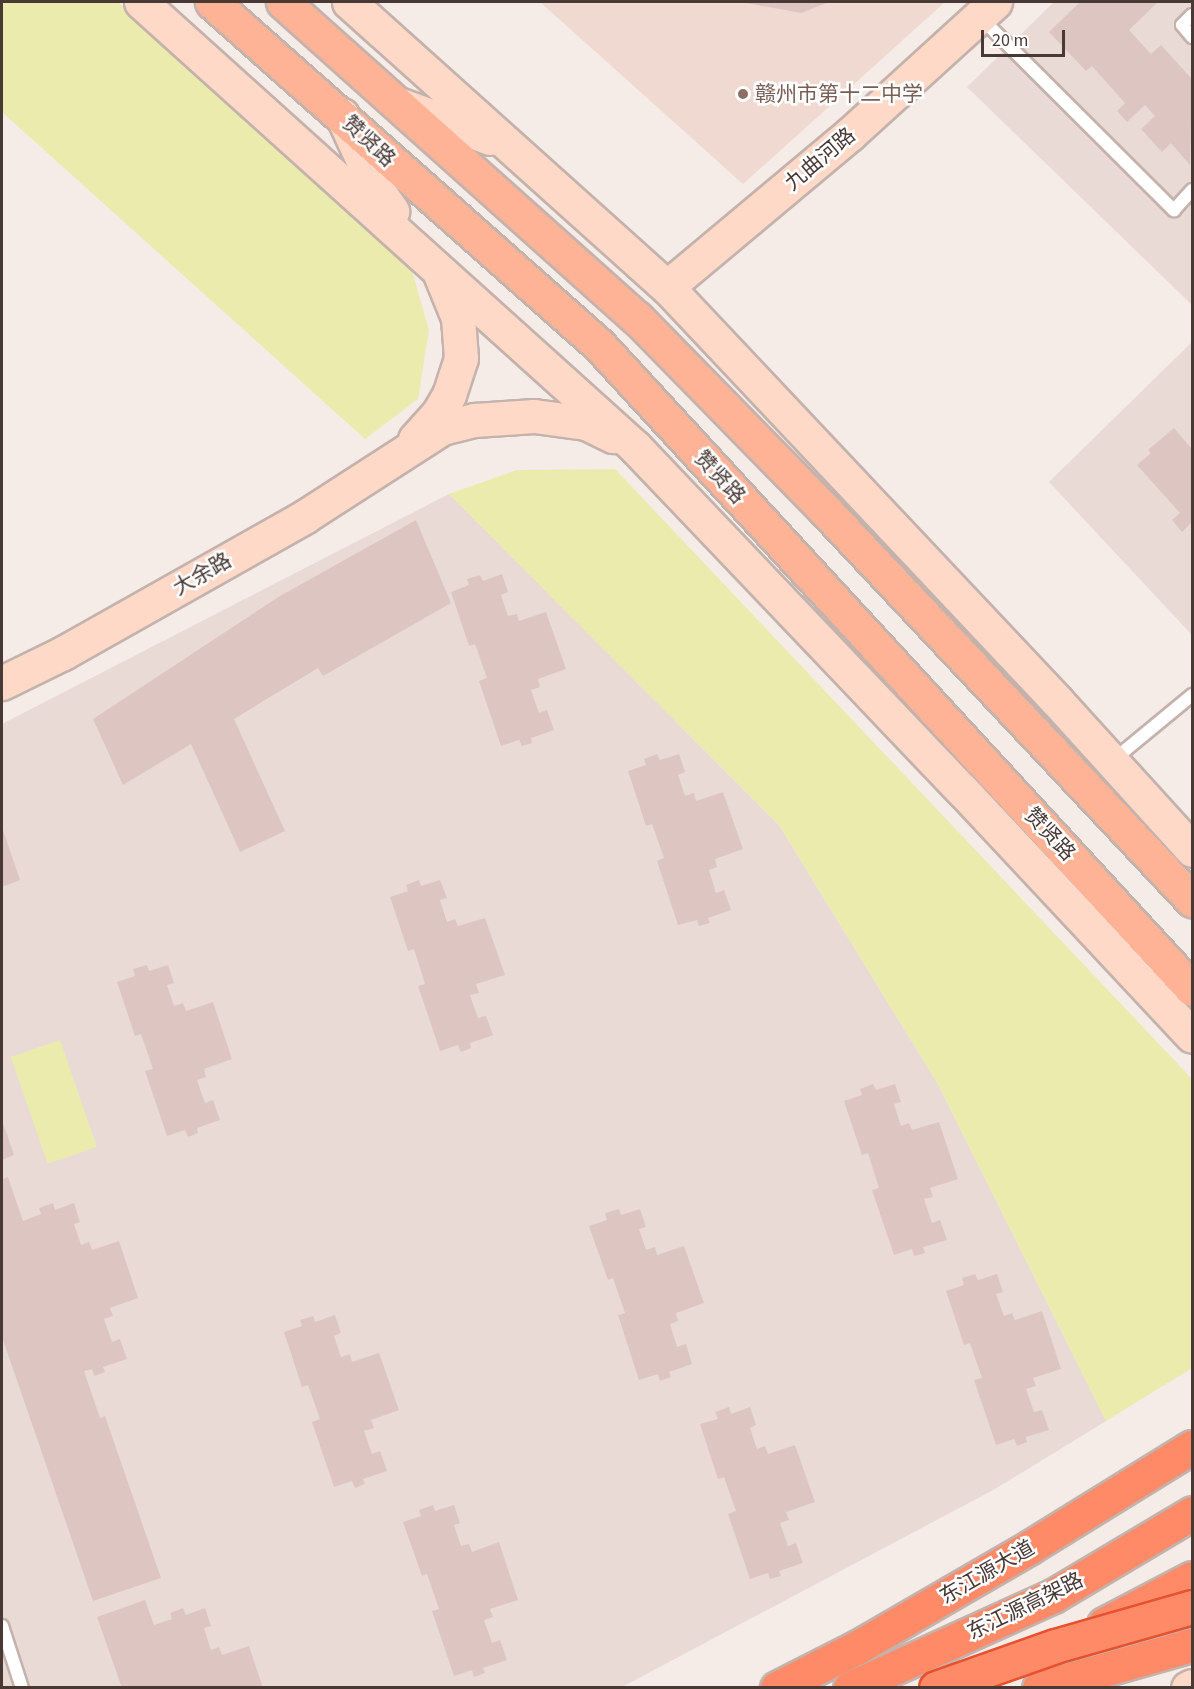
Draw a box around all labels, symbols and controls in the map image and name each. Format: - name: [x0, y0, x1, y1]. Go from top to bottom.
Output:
- scale bar: [984, 18, 1068, 56]
- text: 20 m: [992, 28, 1028, 53]
- place label: 赣州市第十二中学: [755, 81, 923, 107]
- marker: 赣州市第十二中学: [736, 87, 750, 101]
- street label: 赞贤路: [337, 110, 401, 172]
- street label: 九曲河路: [780, 122, 860, 196]
- street label: 赞贤路: [689, 445, 751, 509]
- street label: 大余路: [168, 547, 236, 601]
- street label: 赞贤路: [1019, 802, 1081, 866]
- street label: 东江源大道: [935, 1535, 1039, 1609]
- street label: 东江源高架路: [963, 1567, 1087, 1645]

